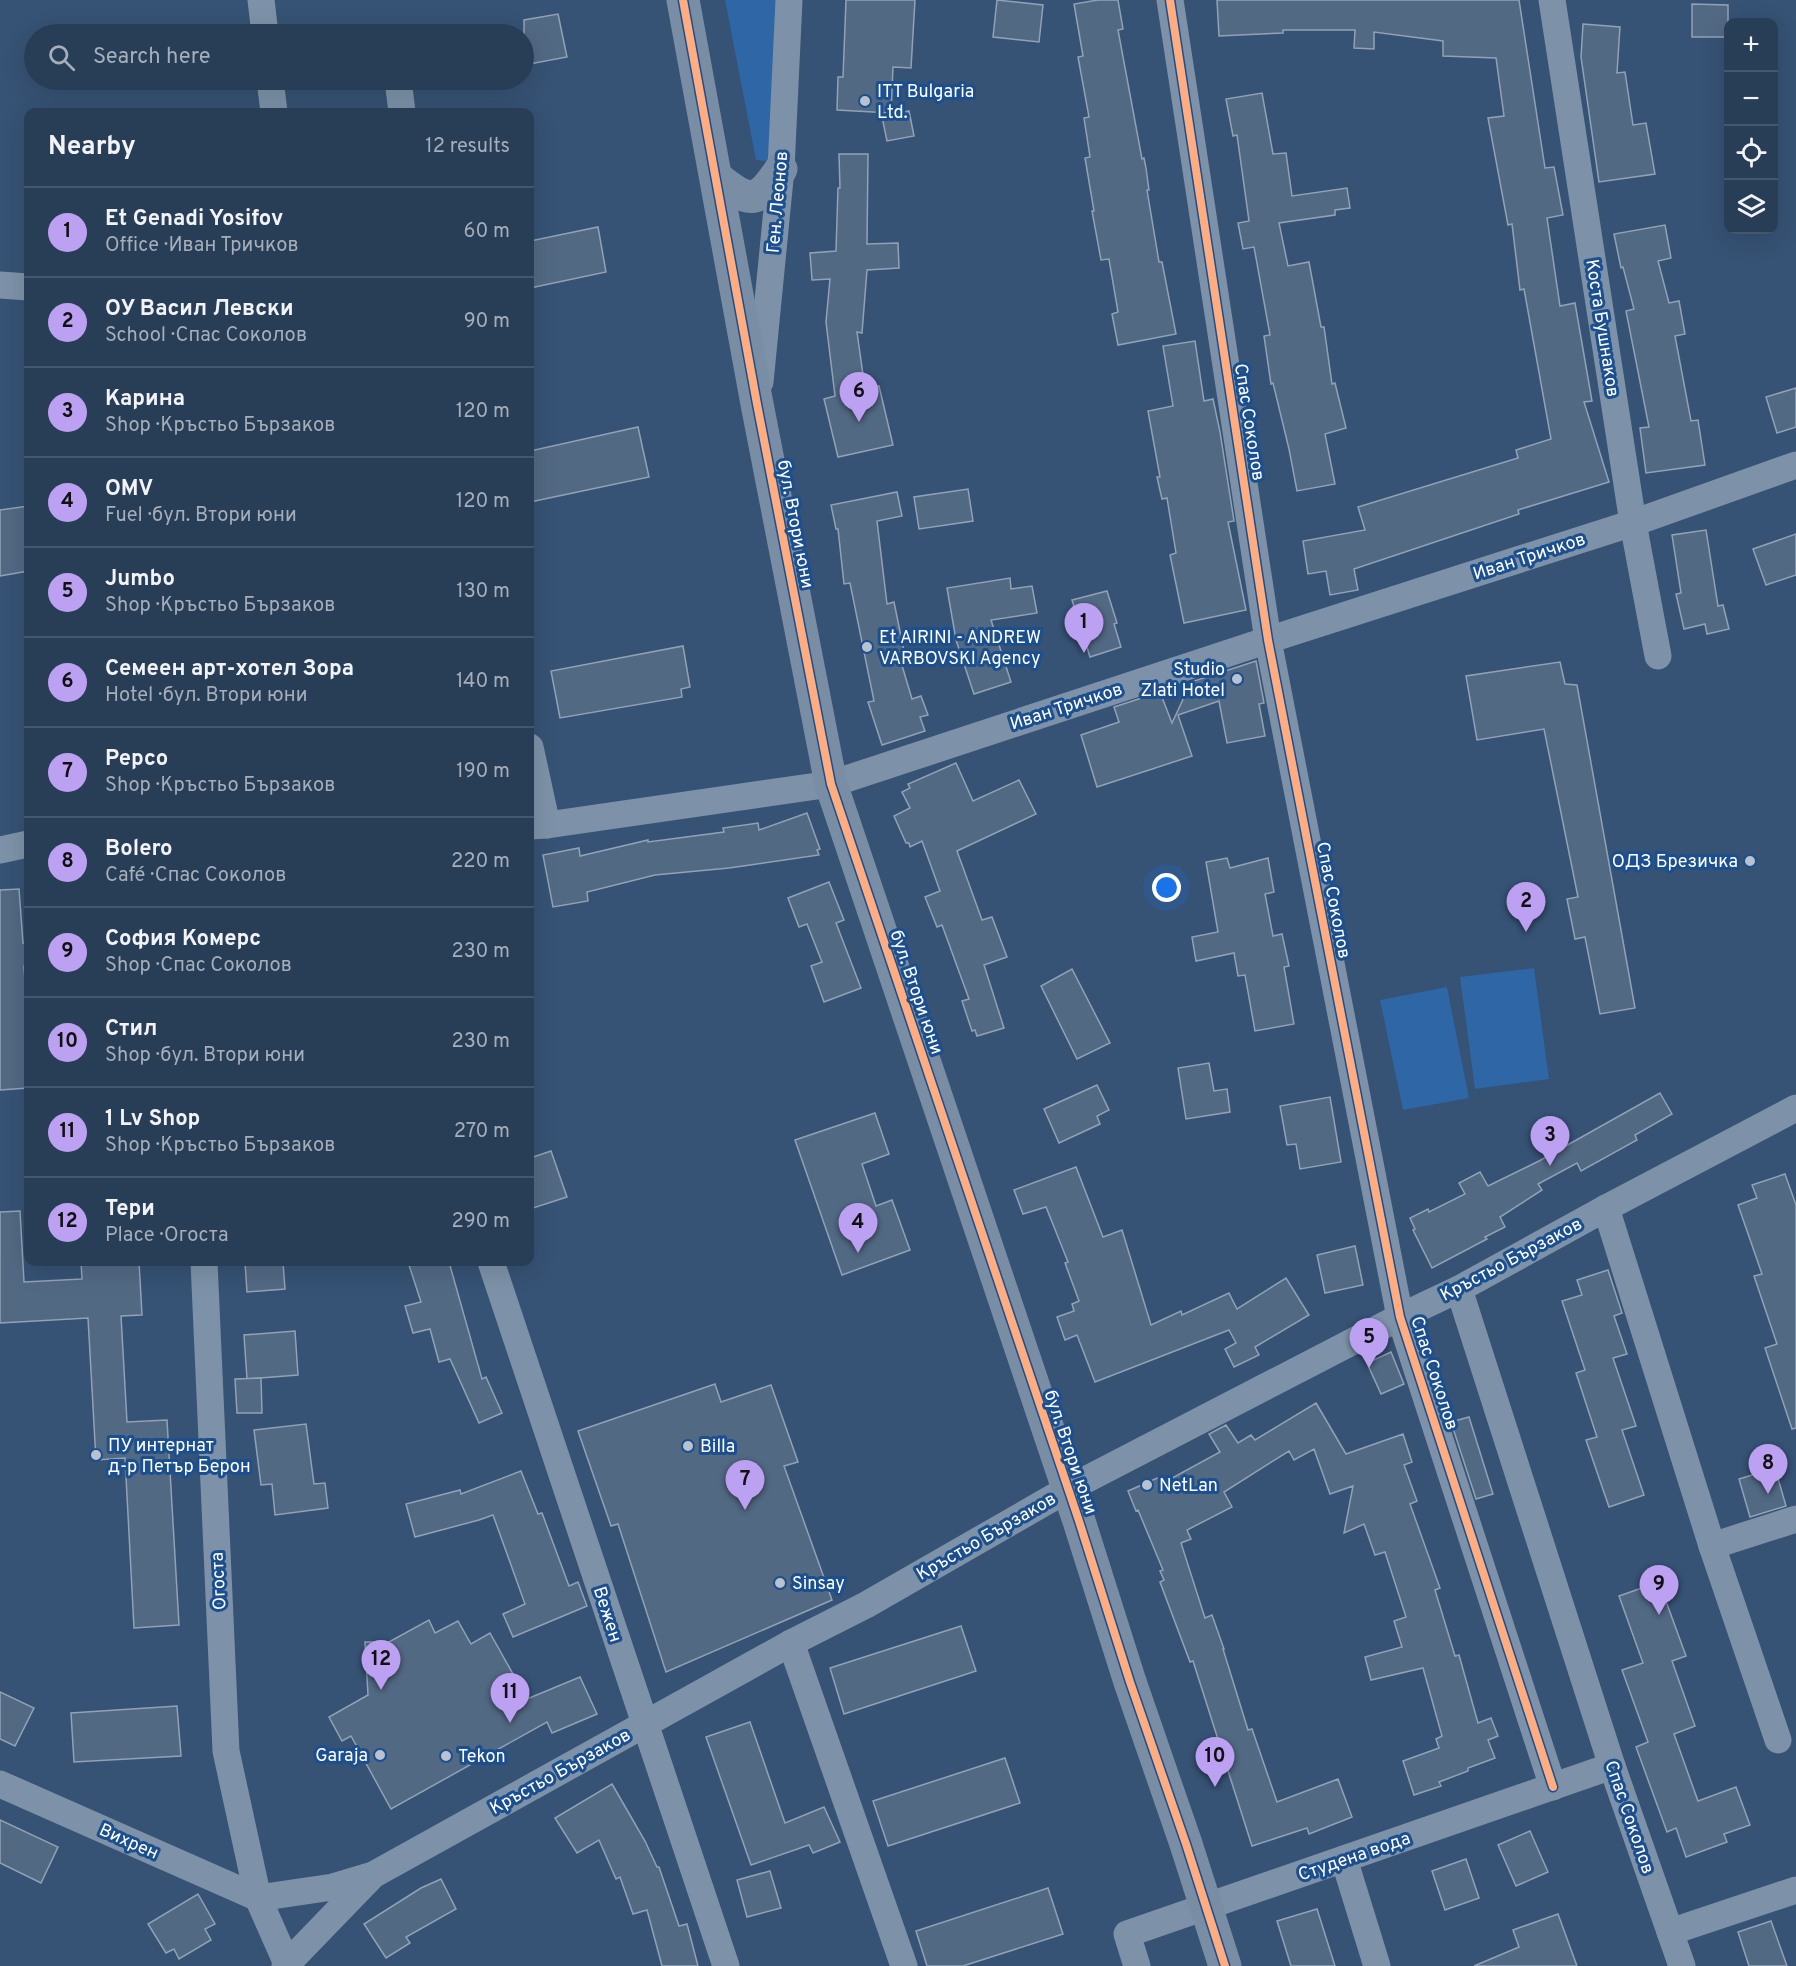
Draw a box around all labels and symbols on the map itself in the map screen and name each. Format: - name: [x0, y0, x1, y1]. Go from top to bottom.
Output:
- place label: ITT Bulgaria Ltd.: [877, 81, 974, 125]
- marker: ITT Bulgaria Ltd.: [858, 94, 872, 108]
- street label: Ген. Леонов: [763, 150, 794, 254]
- street label: Коста Бушнаков: [1579, 258, 1624, 399]
- street label: Спас Соколов: [1228, 362, 1269, 483]
- pin: 6: [840, 372, 878, 422]
- street label: бул. Втори юни: [771, 458, 818, 590]
- street label: Иван Тричков: [1470, 528, 1589, 586]
- pin: 1: [1064, 604, 1104, 653]
- place label: Et AIRINI - ANDREW VARBOVSKI Agency: [879, 627, 1041, 671]
- marker: Et AIRINI - ANDREW VARBOVSKI Agency: [860, 640, 874, 654]
- place label: Studio Zlati Hotel: [1141, 659, 1225, 703]
- marker: Studio Zlati Hotel: [1230, 672, 1244, 686]
- street label: Иван Тричков: [1007, 678, 1126, 736]
- street label: Спас Соколов: [1310, 840, 1355, 961]
- place label: ОДЗ Брезичка: [1612, 851, 1738, 874]
- marker: ОДЗ Брезичка: [1743, 854, 1757, 868]
- your location: [1152, 873, 1181, 902]
- pin: 2: [1506, 882, 1546, 932]
- street label: бул. Втори юни: [884, 927, 948, 1058]
- pin: 3: [1530, 1116, 1570, 1166]
- pin: 4: [838, 1204, 878, 1253]
- street label: Кръстьо Бързаков: [1437, 1213, 1587, 1307]
- street label: Спас Соколов: [1404, 1314, 1463, 1433]
- pin: 5: [1350, 1318, 1388, 1368]
- street label: бул. Втори юни: [1038, 1387, 1102, 1518]
- place label: ПУ интернат д-р Петър Берон: [108, 1435, 251, 1479]
- place label: Billa: [700, 1436, 735, 1459]
- marker: Billa: [681, 1439, 695, 1453]
- pin: 8: [1748, 1444, 1788, 1494]
- marker: ПУ интернат д-р Петър Берон: [89, 1448, 103, 1462]
- pin: 7: [726, 1460, 764, 1510]
- place label: NetLan: [1159, 1475, 1218, 1498]
- marker: NetLan: [1140, 1478, 1154, 1492]
- street label: Кръстьо Бързаков: [913, 1488, 1061, 1587]
- street label: Огоста: [206, 1551, 232, 1610]
- pin: 9: [1640, 1566, 1678, 1615]
- place label: Sinsay: [792, 1573, 845, 1596]
- marker: Sinsay: [773, 1576, 787, 1590]
- street label: Вежен: [587, 1584, 626, 1645]
- pin: 12: [362, 1640, 400, 1690]
- pin: 11: [490, 1674, 530, 1723]
- street label: Кръстьо Бързаков: [486, 1724, 635, 1821]
- pin: 10: [1196, 1738, 1234, 1787]
- place label: Garaja: [315, 1745, 368, 1768]
- place label: Tekon: [458, 1746, 506, 1769]
- marker: Garaja: [373, 1748, 387, 1762]
- marker: Tekon: [439, 1749, 453, 1763]
- street label: Спас Соколов: [1598, 1758, 1659, 1877]
- street label: Вихрен: [95, 1819, 162, 1866]
- street label: Студена вода: [1295, 1827, 1414, 1887]

